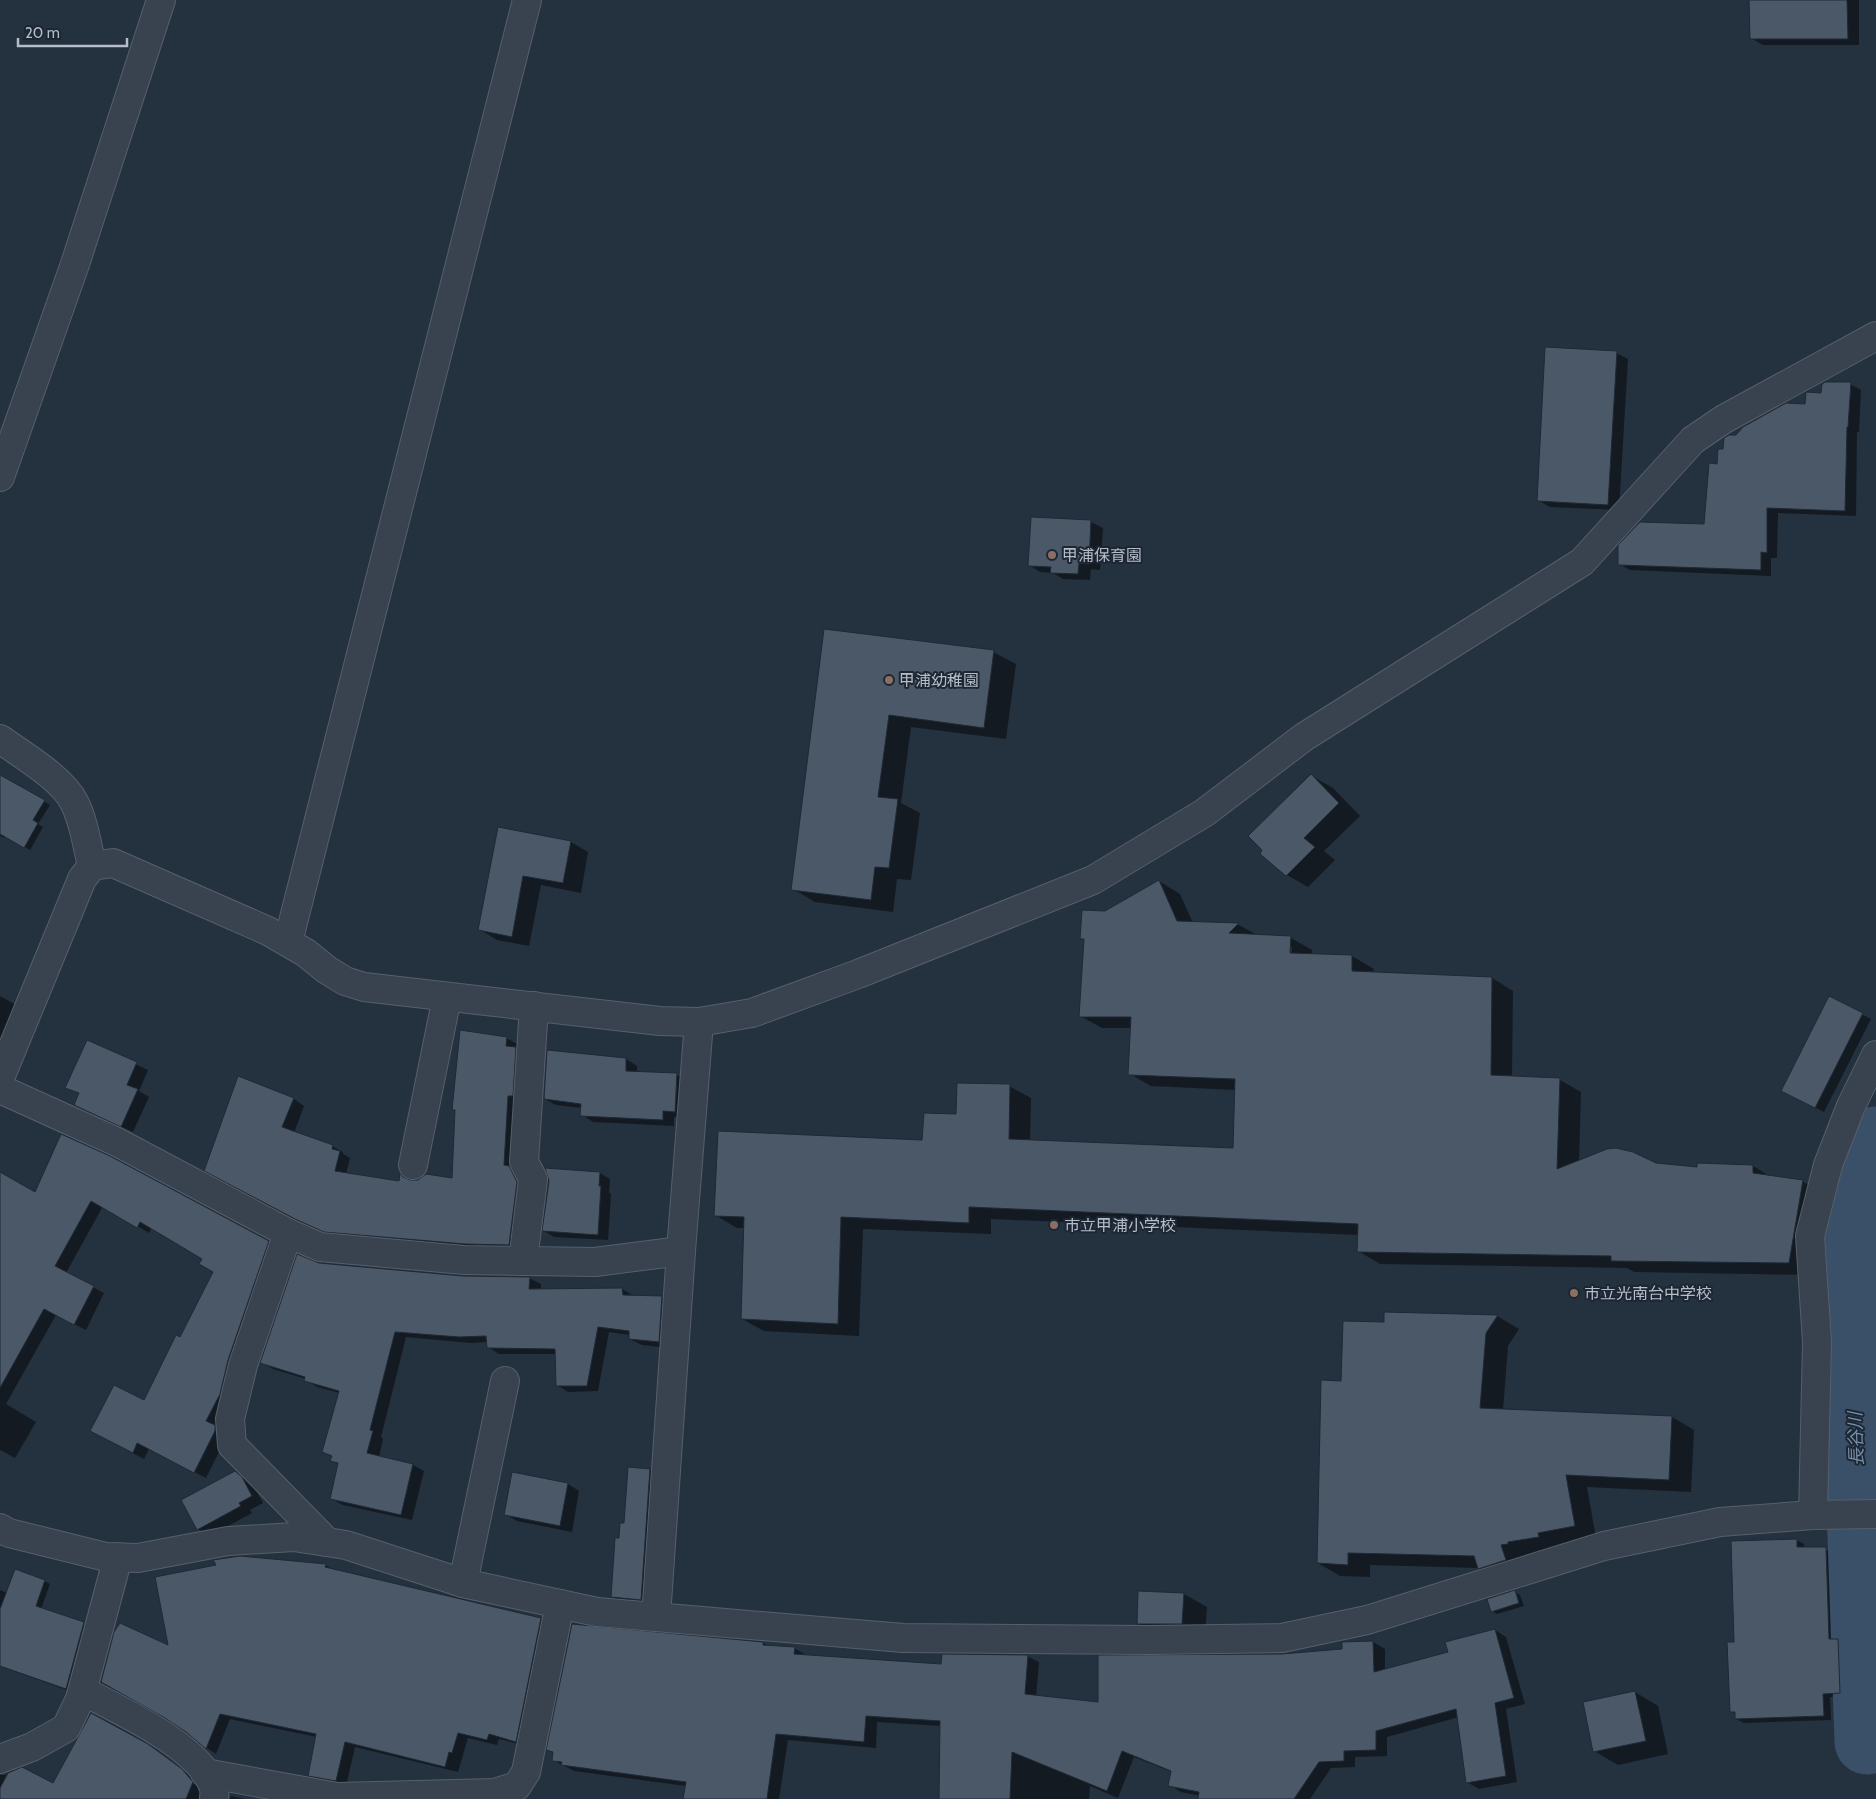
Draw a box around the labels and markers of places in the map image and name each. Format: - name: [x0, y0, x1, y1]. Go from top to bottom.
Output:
- place label: 甲浦保育園: [1062, 546, 1142, 565]
- marker: 甲浦保育園: [1046, 549, 1058, 561]
- place label: 甲浦幼稚園: [899, 671, 979, 690]
- marker: 甲浦幼稚園: [883, 674, 895, 686]
- place label: 市立甲浦小学校: [1064, 1216, 1176, 1235]
- marker: 市立甲浦小学校: [1048, 1219, 1060, 1231]
- place label: 市立光南台中学校: [1584, 1284, 1712, 1303]
- marker: 市立光南台中学校: [1568, 1287, 1580, 1299]

